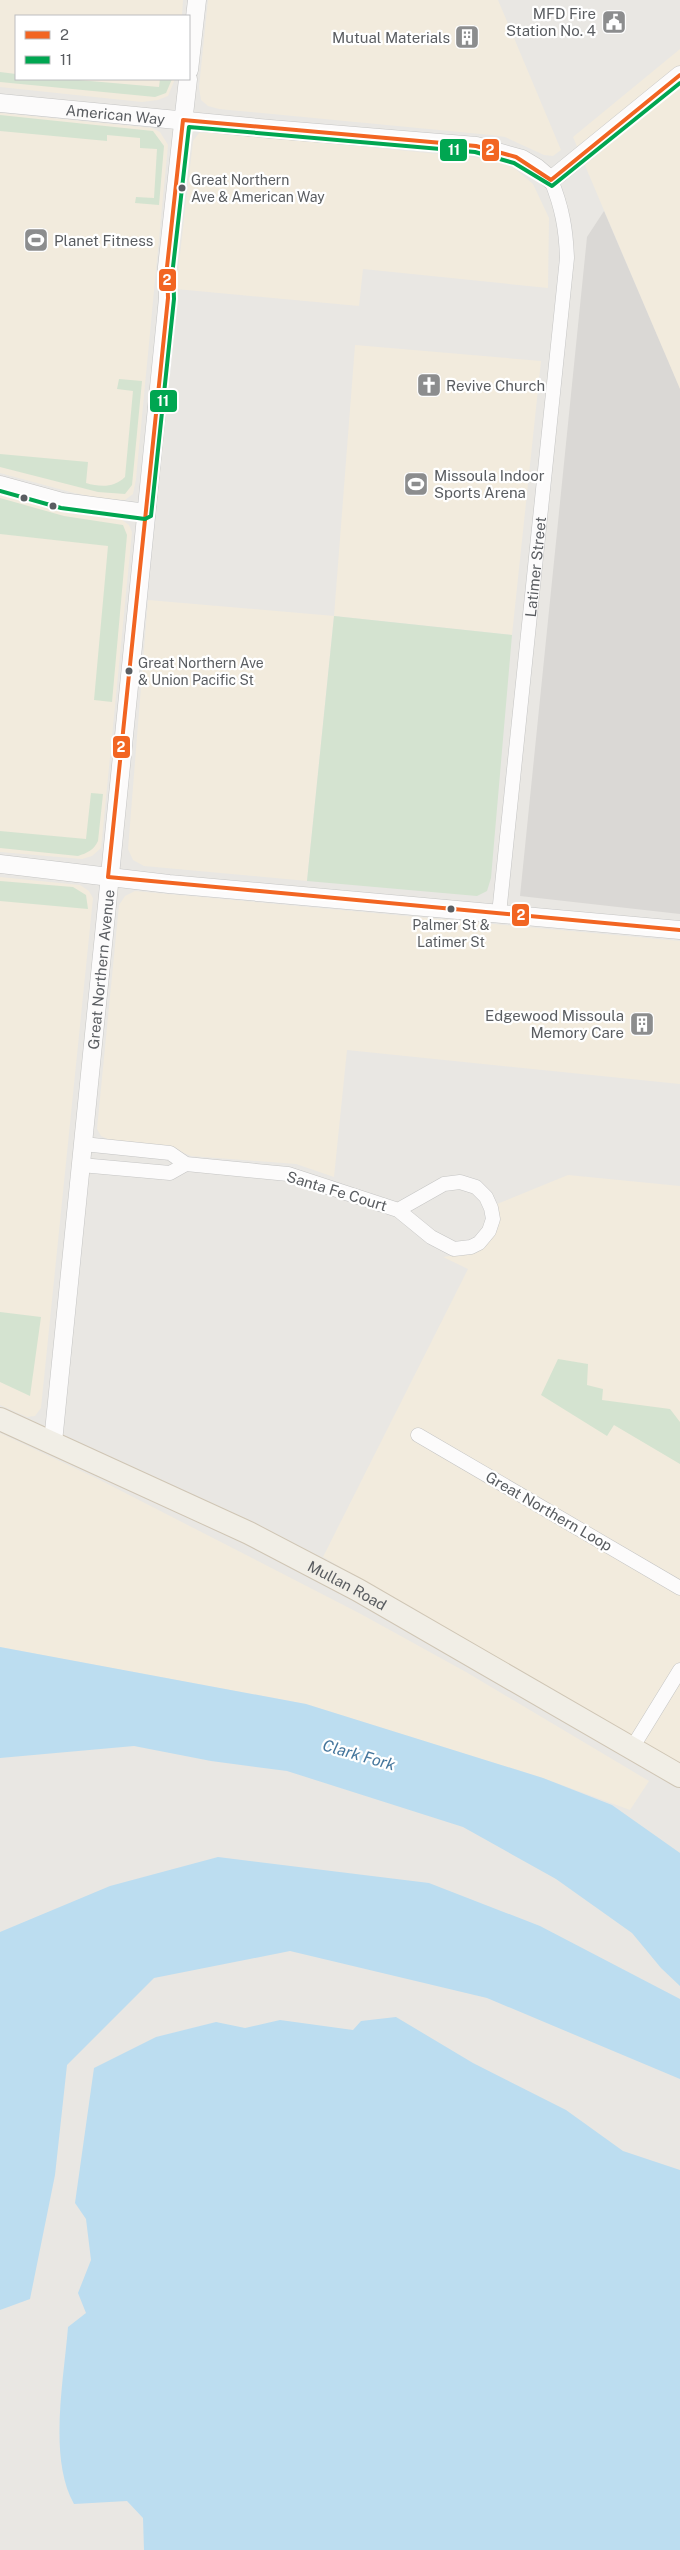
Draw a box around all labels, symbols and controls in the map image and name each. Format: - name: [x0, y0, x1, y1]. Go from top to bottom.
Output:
- place label: MFD Fire Station No. 4: [506, 5, 596, 39]
- public building icon: MFD Fire Station No. 4: [601, 9, 627, 35]
- legend: [15, 15, 190, 80]
- building icon: Mutual Materials: [454, 24, 480, 50]
- text: 2: [60, 26, 69, 43]
- place label: Mutual Materials: [332, 29, 450, 46]
- text: 11: [60, 51, 72, 68]
- street label: American Way: [65, 101, 166, 127]
- line badge: 11: [439, 138, 468, 162]
- line badge: 2: [481, 138, 500, 162]
- text: 11: [448, 142, 460, 158]
- text: 2: [486, 142, 495, 158]
- place label: Great Northern Ave & American Way: [191, 172, 325, 205]
- marker: Great Northern Ave & American Way: [177, 183, 187, 193]
- sports icon: Planet Fitness: [23, 227, 49, 253]
- place label: Planet Fitness: [54, 232, 153, 249]
- line badge: 2: [158, 268, 177, 292]
- text: 2: [163, 272, 172, 288]
- church icon: Revive Church: [416, 372, 442, 398]
- place label: Revive Church: [446, 377, 545, 394]
- line badge: 11: [149, 389, 178, 413]
- text: 11: [157, 393, 169, 409]
- place label: Missoula Indoor Sports Arena: [434, 467, 545, 501]
- sports icon: Missoula Indoor Sports Arena: [403, 471, 429, 497]
- unlabelled marker: [19, 493, 29, 503]
- unlabelled marker: [48, 501, 58, 511]
- street label: Latimer Street: [521, 516, 549, 618]
- place label: Great Northern Ave & Union Pacific St: [138, 655, 264, 688]
- marker: Great Northern Ave & Union Pacific St: [124, 666, 134, 676]
- line badge: 2: [112, 735, 131, 759]
- text: 2: [117, 739, 126, 755]
- street label: Great Northern Avenue: [84, 889, 117, 1050]
- line badge: 2: [511, 903, 530, 927]
- marker: Palmer St & Latimer St: [446, 904, 456, 914]
- text: 2: [517, 907, 526, 923]
- place label: Palmer St & Latimer St: [412, 917, 490, 950]
- place label: Edgewood Missoula Memory Care: [485, 1007, 624, 1041]
- building icon: Edgewood Missoula Memory Care: [629, 1011, 655, 1037]
- street label: Santa Fe Court: [285, 1168, 389, 1214]
- street label: Great Northern Loop: [483, 1468, 615, 1554]
- street label: Mullan Road: [305, 1557, 390, 1613]
- water label: Clark Fork: [320, 1736, 398, 1775]

